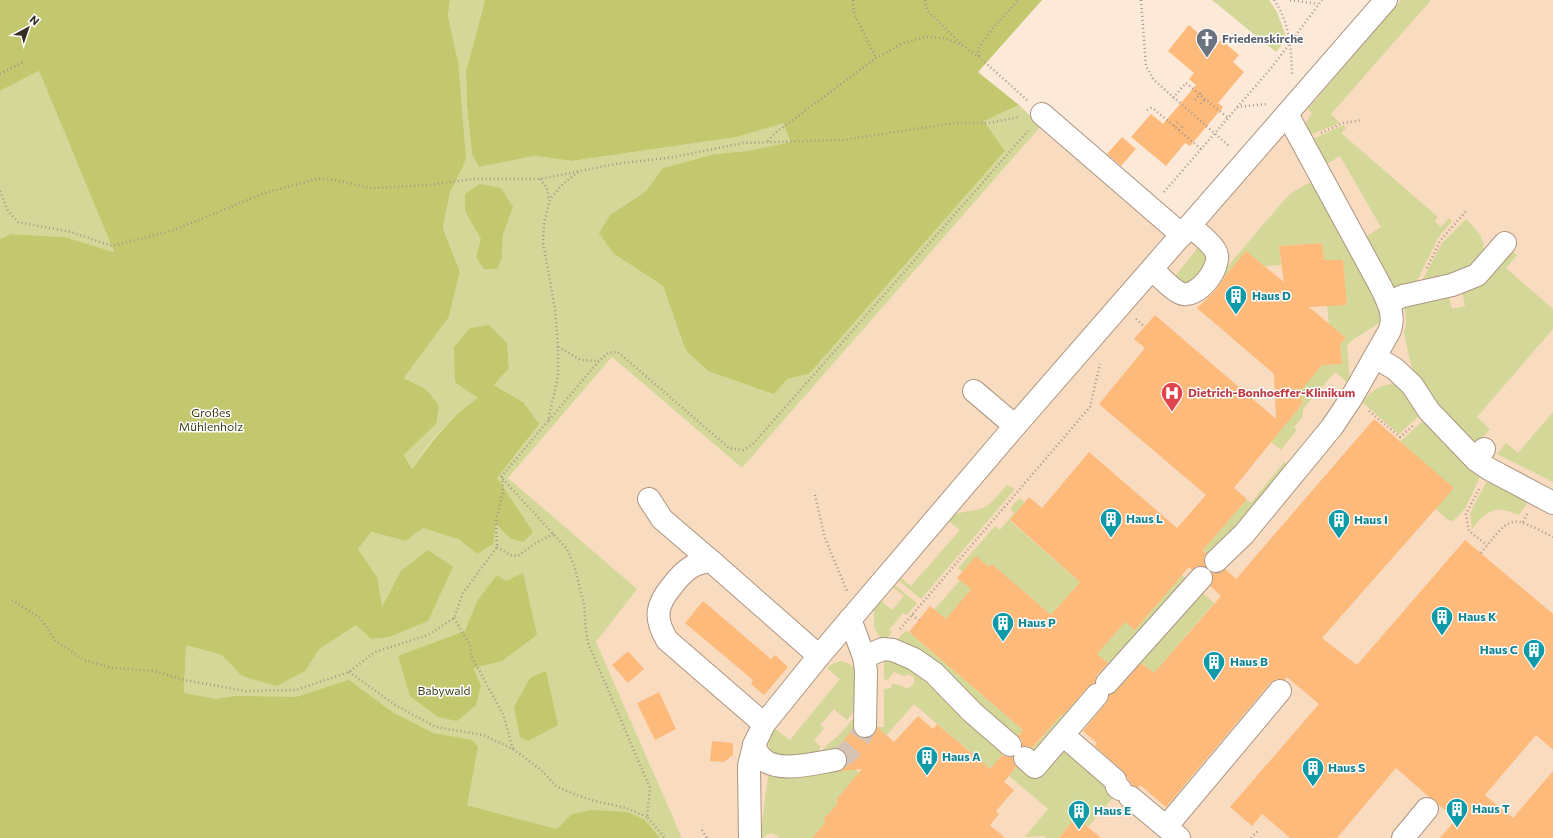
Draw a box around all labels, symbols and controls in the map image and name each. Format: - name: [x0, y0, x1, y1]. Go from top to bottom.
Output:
- north arrow: [8, 8, 48, 48]
- text: N: [27, 12, 42, 28]
- church icon: Friedenskirche: [1194, 26, 1220, 59]
- place label: Friedenskirche: [1222, 31, 1303, 45]
- building icon: Haus D: [1223, 283, 1249, 316]
- place label: Haus D: [1252, 288, 1291, 302]
- hospital icon: Dietrich-Bonhoeffer-Klinikum: [1159, 380, 1185, 413]
- place label: Dietrich-Bonhoeffer-Klinikum: [1188, 385, 1355, 399]
- park label: Großes Mühlenholz: [179, 405, 243, 433]
- building icon: Haus L: [1098, 506, 1124, 539]
- building icon: Haus I: [1326, 507, 1352, 540]
- place label: Haus L: [1126, 511, 1163, 525]
- place label: Haus I: [1354, 512, 1388, 526]
- building icon: Haus K: [1429, 604, 1455, 637]
- place label: Haus K: [1458, 609, 1497, 623]
- building icon: Haus P: [990, 610, 1016, 643]
- place label: Haus P: [1018, 615, 1056, 629]
- building icon: Haus C: [1521, 637, 1547, 670]
- place label: Haus C: [1480, 642, 1518, 656]
- building icon: Haus B: [1201, 649, 1227, 682]
- place label: Haus B: [1230, 654, 1268, 668]
- park label: Babywald: [418, 683, 471, 697]
- building icon: Haus A: [914, 744, 940, 777]
- place label: Haus A: [942, 749, 981, 763]
- building icon: Haus S: [1300, 755, 1326, 788]
- place label: Haus S: [1328, 760, 1365, 774]
- building icon: Haus T: [1444, 796, 1470, 829]
- building icon: Haus E: [1066, 798, 1092, 831]
- place label: Haus T: [1472, 801, 1510, 815]
- place label: Haus E: [1094, 803, 1131, 817]

